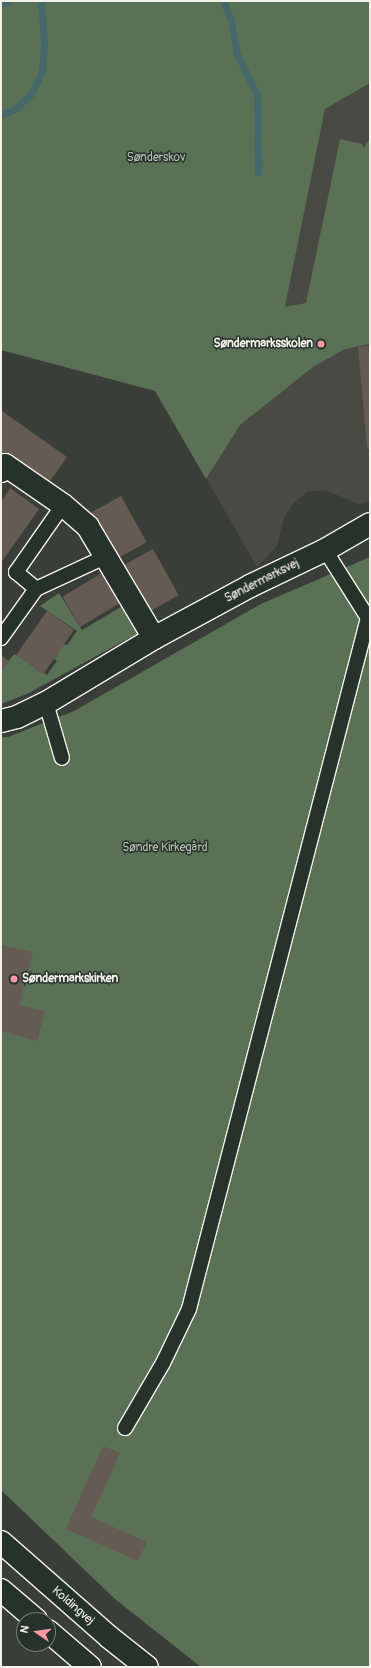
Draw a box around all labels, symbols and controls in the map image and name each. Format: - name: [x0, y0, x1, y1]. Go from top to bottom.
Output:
- park label: Sønderskov: [127, 151, 185, 165]
- place label: Søndermarksskolen: [214, 337, 313, 351]
- marker: Søndermarksskolen: [316, 339, 326, 349]
- street label: Søndermarksvej: [222, 556, 302, 606]
- park label: Søndre Kirkegård: [122, 841, 208, 855]
- place label: Søndermarkskirken: [22, 972, 118, 986]
- marker: Søndermarkskirken: [9, 974, 19, 984]
- street label: Koldingvej: [49, 1584, 97, 1628]
- north arrow: [16, 1612, 56, 1652]
- text: N: [18, 1624, 32, 1634]

